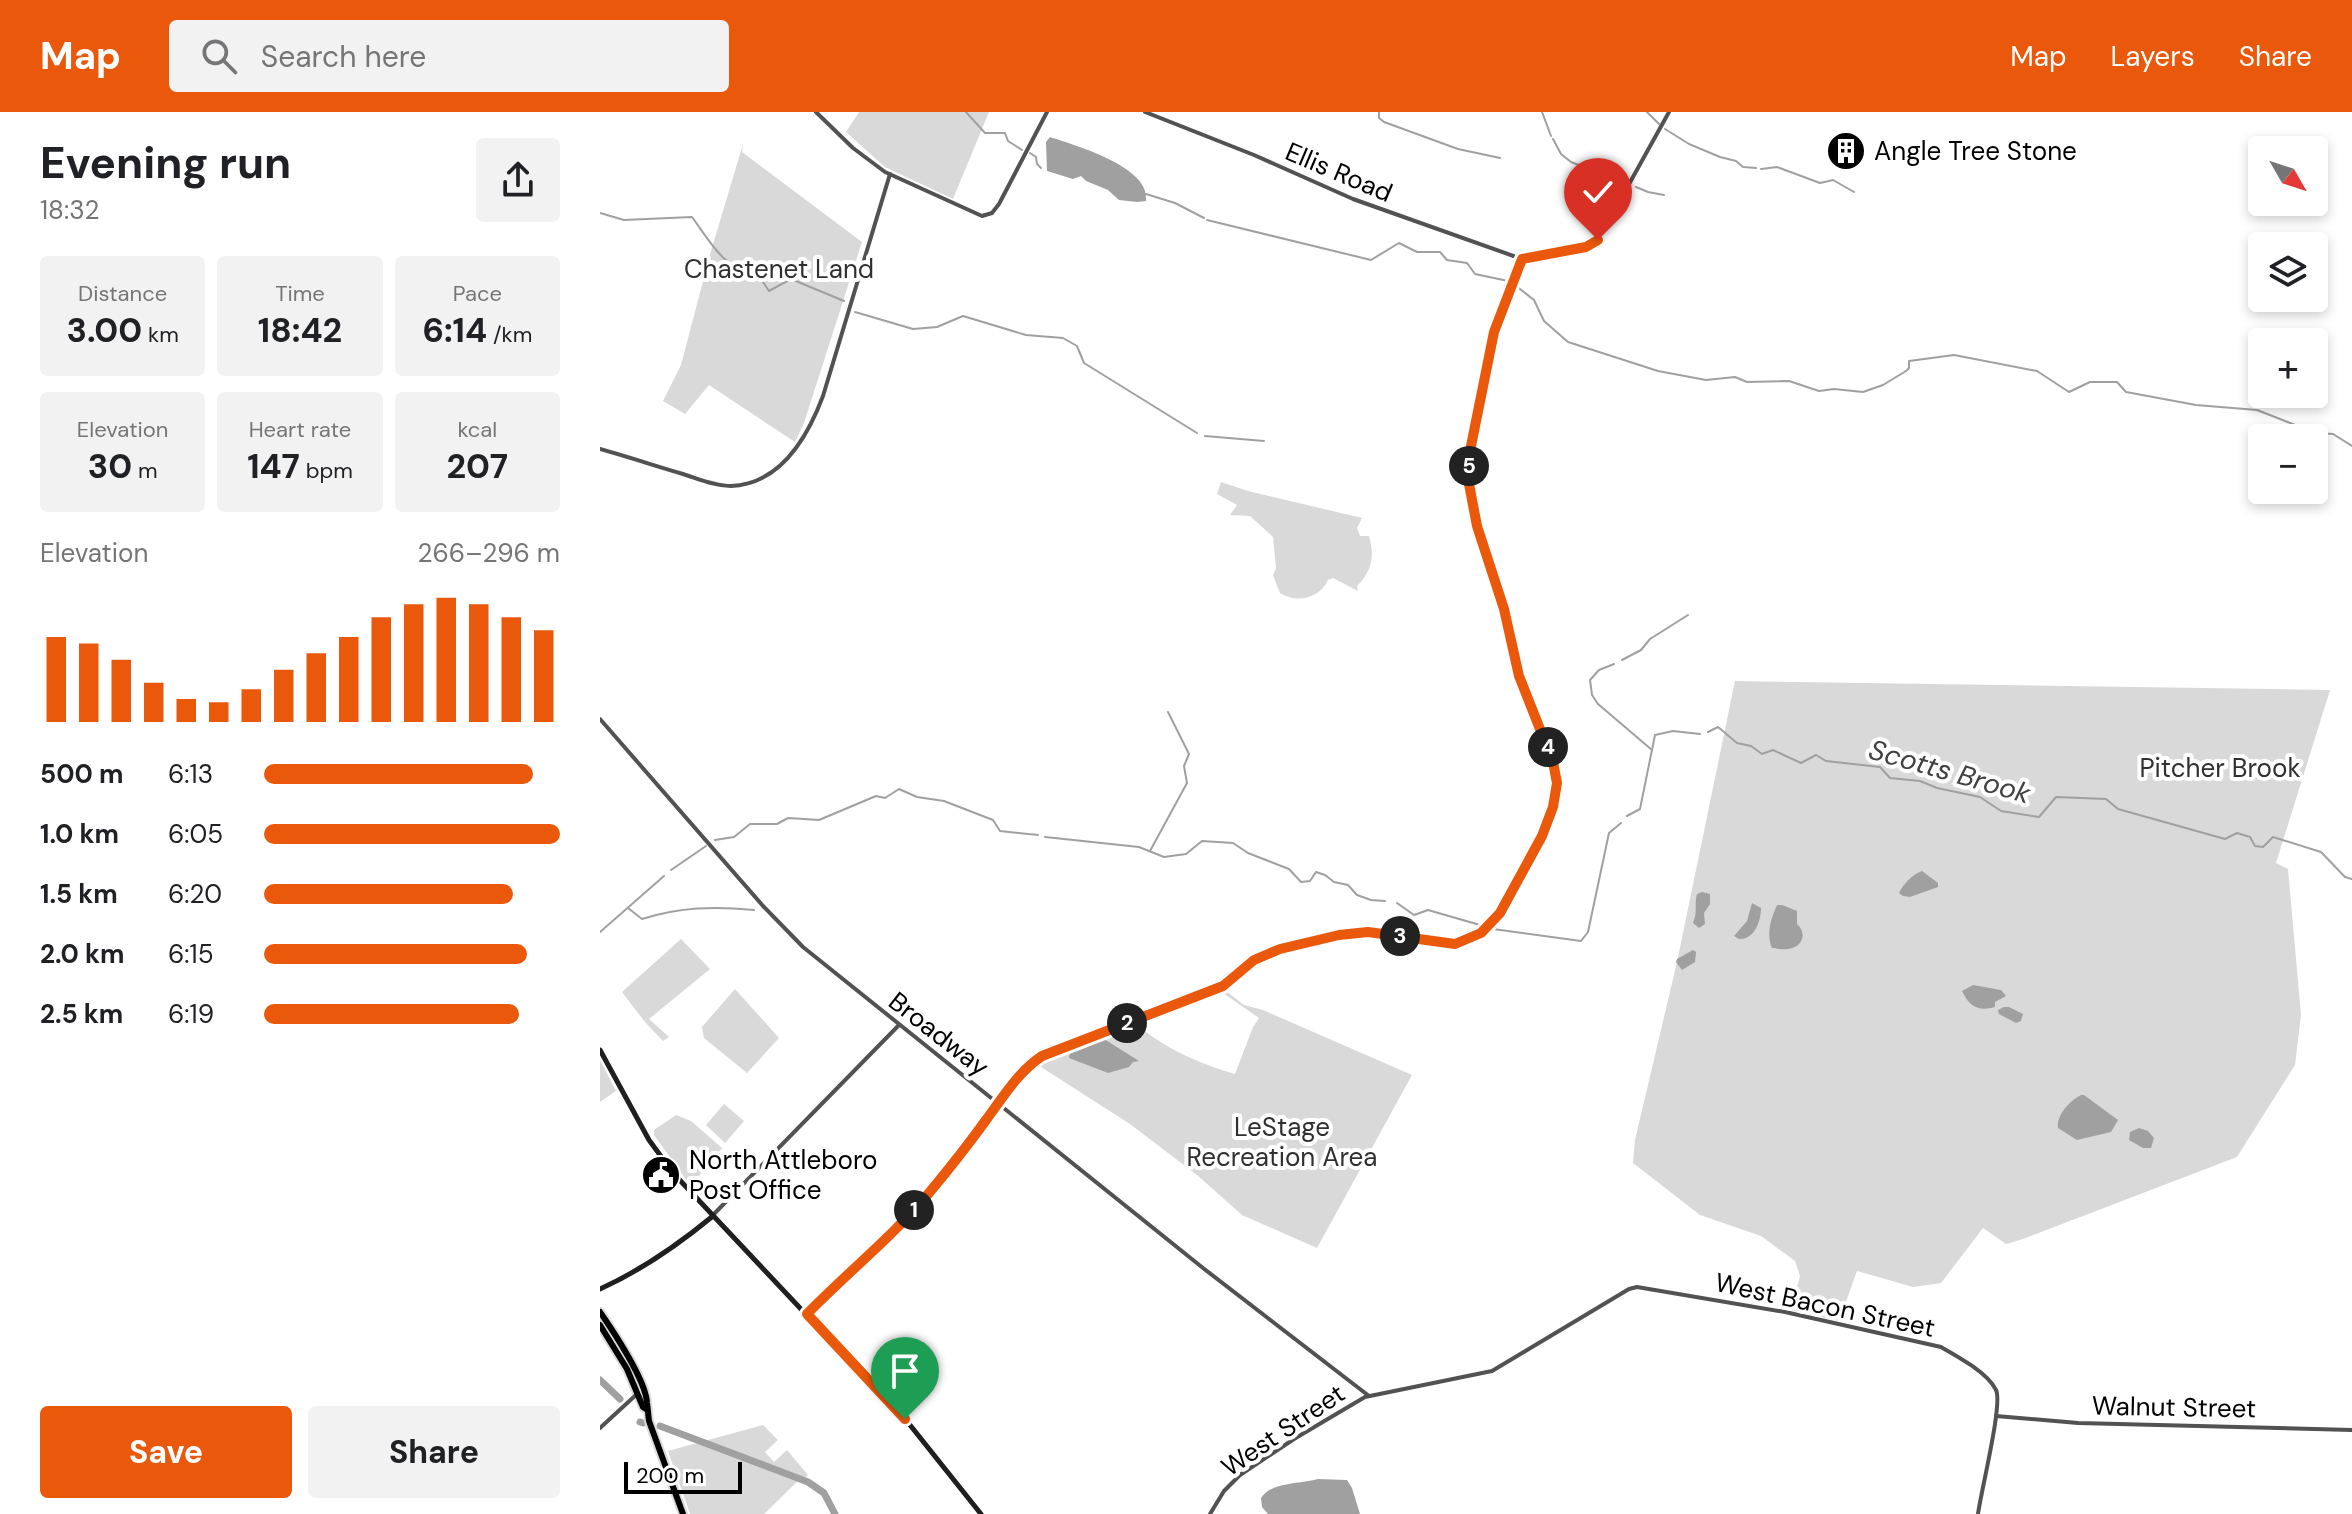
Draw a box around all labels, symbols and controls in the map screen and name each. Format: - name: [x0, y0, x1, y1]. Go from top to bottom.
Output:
- search box: [169, 20, 729, 92]
- text: Map: [40, 31, 121, 81]
- icon: search: [197, 34, 241, 78]
- text: Search here: [261, 37, 426, 76]
- text: Map: [2010, 38, 2067, 75]
- text: Layers: [2111, 38, 2195, 75]
- text: Share: [2239, 38, 2312, 75]
- building icon: Angle Tree Stone: [1825, 130, 1867, 172]
- text: Evening run: [40, 134, 291, 192]
- street label: Ellis Road: [1280, 134, 1398, 210]
- place label: Angle Tree Stone: [1874, 134, 2077, 168]
- north arrow: [2248, 136, 2328, 216]
- map controls: [2248, 136, 2328, 504]
- button: share: [476, 138, 560, 222]
- pin: [1564, 158, 1632, 240]
- icon: check: [1576, 170, 1620, 214]
- text: 18:32: [40, 193, 100, 227]
- button: layers: [2248, 232, 2328, 312]
- park label: Chastenet Land: [684, 252, 874, 286]
- text: Distance: [78, 279, 167, 308]
- text: Time: [275, 279, 325, 308]
- text: Pace: [453, 279, 502, 308]
- text: 3.00: [67, 308, 142, 353]
- text: 18:42: [258, 308, 342, 353]
- text: 6:14: [422, 308, 487, 353]
- text: km: [142, 320, 179, 349]
- text: /km: [487, 320, 532, 349]
- button: +: [2248, 328, 2328, 408]
- text: Elevation: [77, 415, 169, 444]
- text: Heart rate: [249, 415, 351, 444]
- text: kcal: [457, 415, 497, 444]
- button: −: [2248, 424, 2328, 504]
- text: 30: [88, 444, 132, 489]
- text: 147: [247, 444, 300, 489]
- text: 207: [447, 444, 508, 489]
- pin: 5: [1449, 446, 1489, 486]
- text: 5: [1462, 451, 1476, 480]
- text: m: [132, 456, 158, 485]
- text: bpm: [300, 456, 353, 485]
- text: Elevation: [40, 536, 148, 570]
- text: 266–296 m: [418, 536, 560, 570]
- pin: 4: [1528, 727, 1568, 767]
- water label: Scotts Brook: [1865, 731, 2036, 812]
- text: 4: [1541, 732, 1555, 761]
- park label: Pitcher Brook: [2139, 751, 2301, 785]
- text: 500 m: [40, 757, 123, 791]
- text: 6:13: [168, 757, 213, 791]
- text: 1.0 km: [40, 817, 119, 851]
- text: 6:05: [168, 817, 223, 851]
- text: 1.5 km: [40, 877, 118, 911]
- text: 6:20: [168, 877, 222, 911]
- pin: 3: [1380, 916, 1420, 956]
- text: 3: [1393, 921, 1407, 950]
- text: 2.0 km: [40, 937, 124, 971]
- text: 6:15: [168, 937, 214, 971]
- street label: Broadway: [882, 984, 996, 1084]
- text: 2.5 km: [40, 997, 123, 1031]
- text: 6:19: [168, 997, 214, 1031]
- pin: 2: [1107, 1003, 1147, 1043]
- text: 2: [1121, 1008, 1133, 1037]
- park label: LeStage Recreation Area: [1187, 1110, 1377, 1174]
- place label: North Attleboro Post Office: [689, 1143, 877, 1207]
- public building icon: North Attleboro Post Office: [640, 1154, 682, 1196]
- pin: 1: [894, 1190, 934, 1230]
- text: 1: [910, 1195, 918, 1224]
- street label: West Bacon Street: [1712, 1265, 1938, 1345]
- pin: [871, 1337, 939, 1419]
- icon: arrive: [883, 1349, 927, 1393]
- street label: West Street: [1215, 1376, 1351, 1484]
- street label: Walnut Street: [2091, 1389, 2257, 1425]
- button: Save: [40, 1406, 292, 1498]
- button: Share: [308, 1406, 560, 1498]
- scale bar: [624, 1458, 742, 1494]
- text: 200 m: [636, 1461, 704, 1490]

